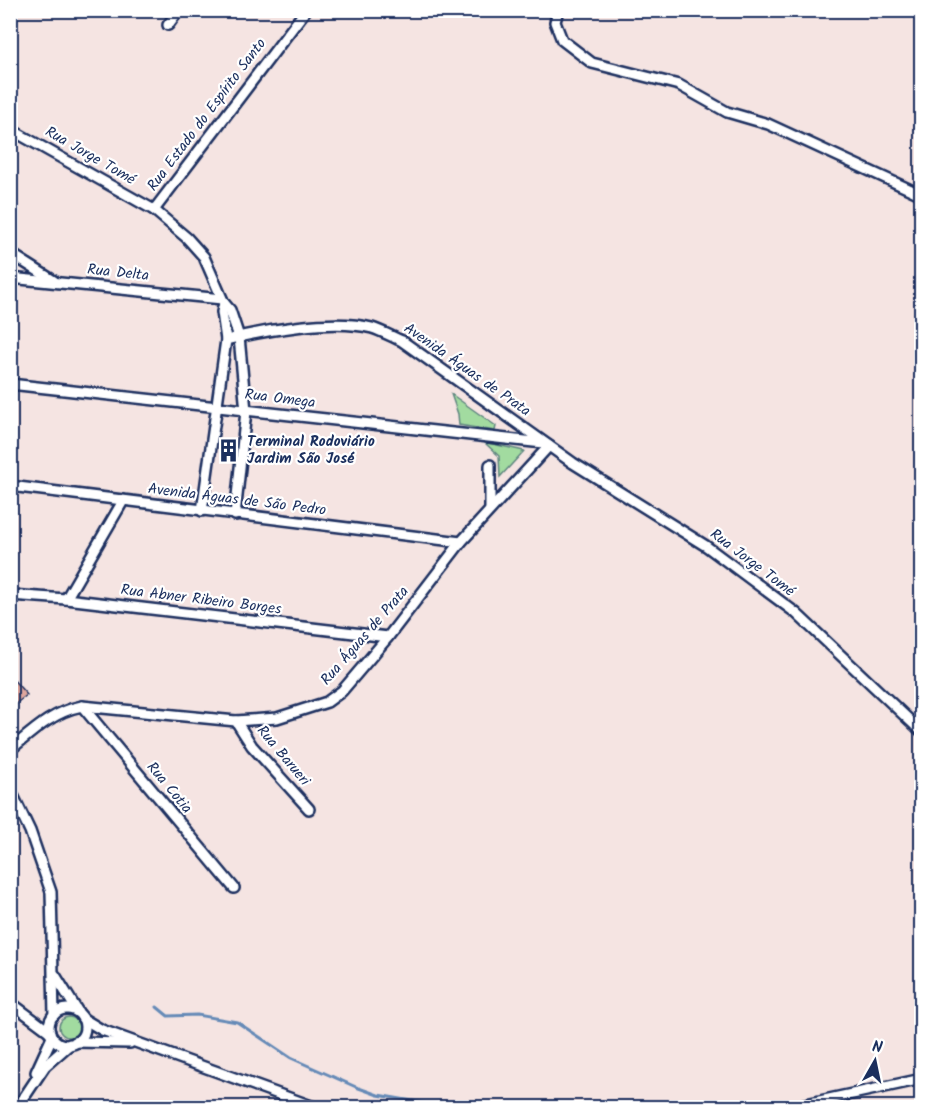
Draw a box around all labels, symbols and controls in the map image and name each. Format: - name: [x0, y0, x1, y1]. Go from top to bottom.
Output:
- street label: Rua Estado do Espírito Santo: [141, 33, 273, 197]
- street label: Rua Jorge Tomé: [40, 120, 141, 192]
- street label: Rua Delta: [86, 258, 150, 288]
- street label: Avenida Águas de Prata: [399, 317, 535, 423]
- street label: Rua Omega: [243, 383, 317, 415]
- place label: Terminal Rodoviário Jardim São José: [247, 430, 375, 471]
- building icon: Terminal Rodoviário Jardim São José: [216, 438, 242, 464]
- street label: Avenida Águas de São Pedro: [146, 477, 328, 523]
- street label: Rua Jorge Tomé: [704, 523, 801, 604]
- street label: Rua Abner Ribeiro Borges: [119, 578, 283, 622]
- street label: Rua Águas de Prata: [315, 581, 415, 691]
- street label: Rua Barueri: [250, 720, 317, 793]
- street label: Rua Cotia: [140, 757, 198, 819]
- north arrow: [845, 1031, 905, 1091]
- text: N: [870, 1035, 884, 1061]

